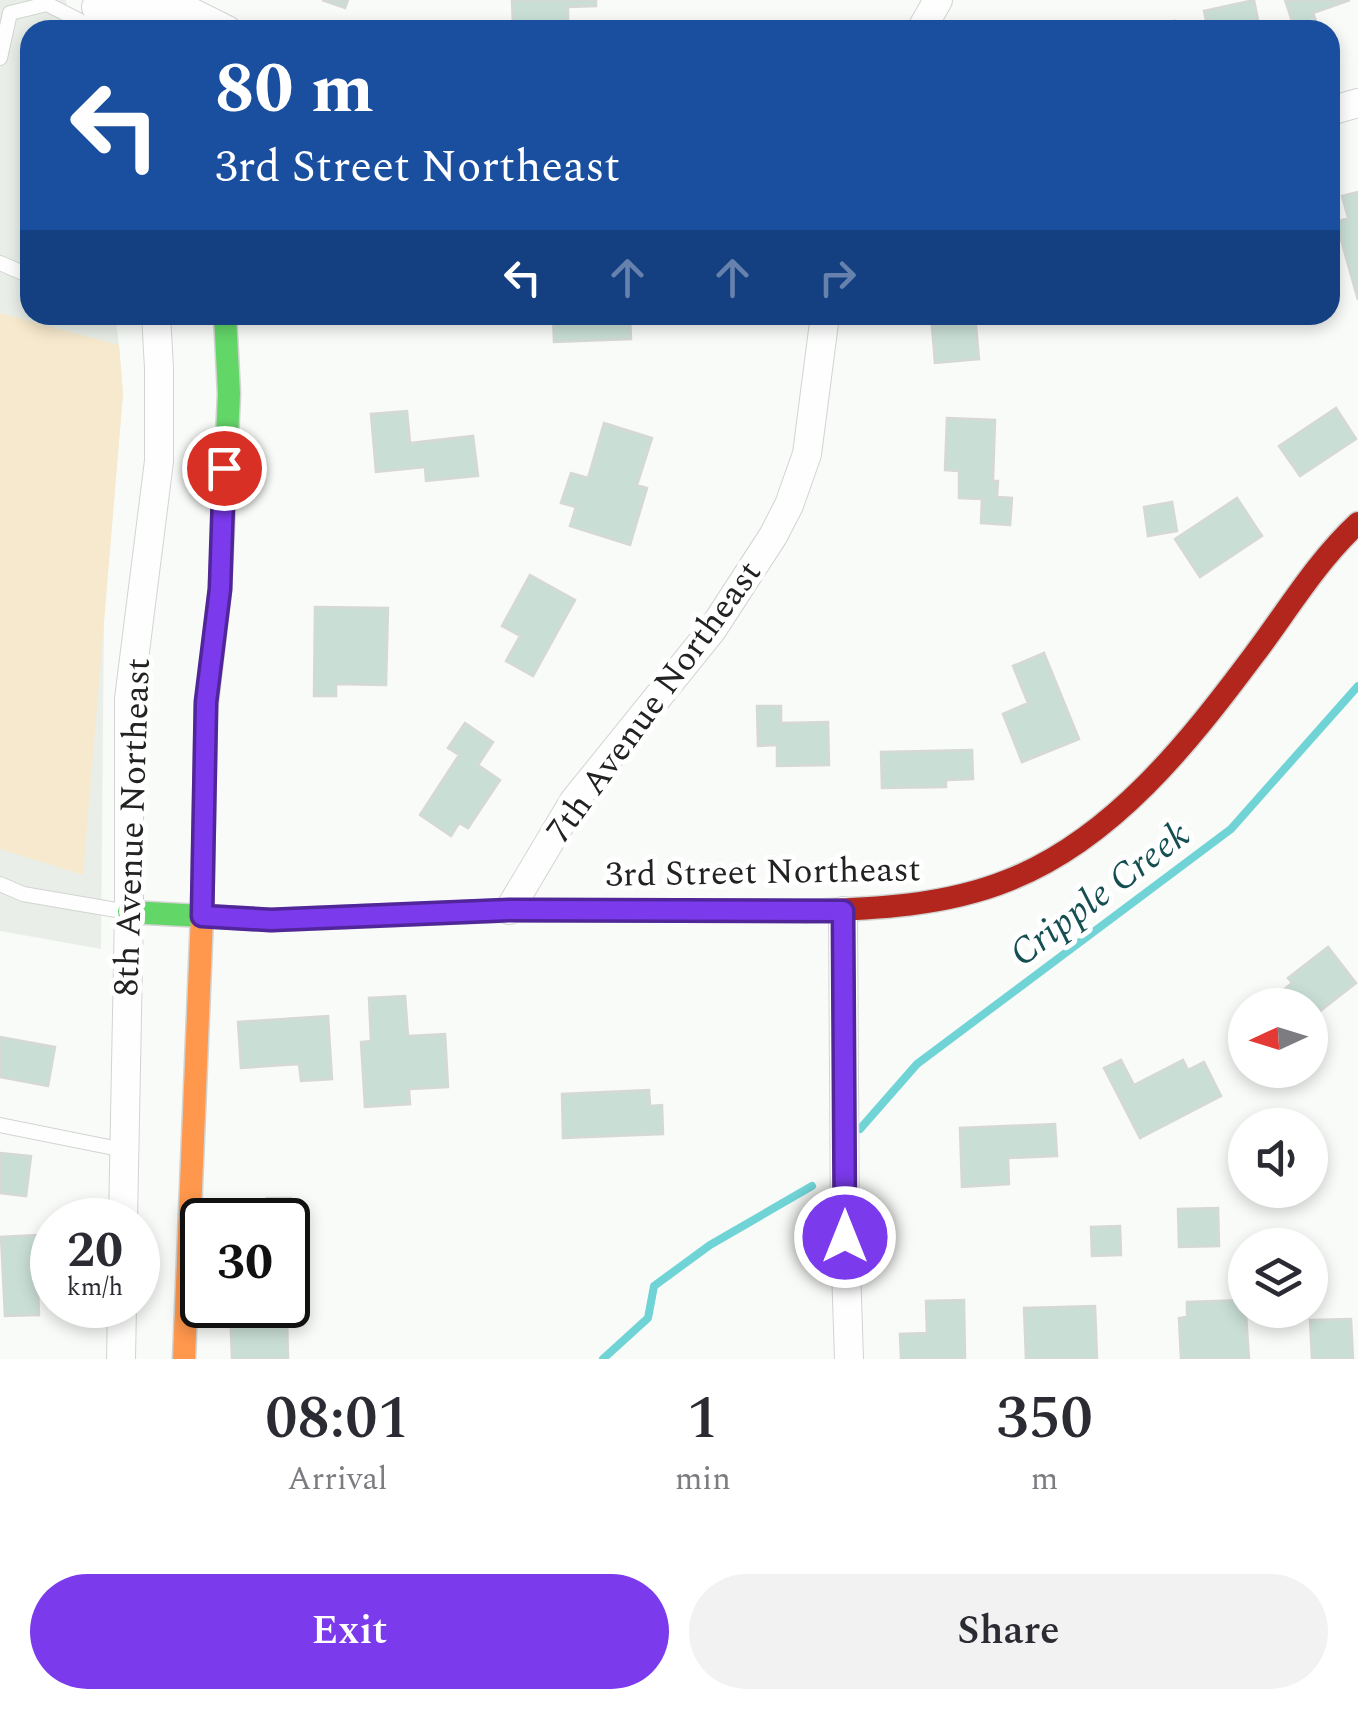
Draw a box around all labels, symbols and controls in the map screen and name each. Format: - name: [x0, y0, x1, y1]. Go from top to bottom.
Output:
- text: 80 m: [215, 37, 374, 143]
- icon: left: [50, 60, 180, 190]
- text: 3rd Street Northeast: [215, 133, 620, 202]
- icon: left: [495, 250, 550, 305]
- icon: ahead: [600, 250, 655, 305]
- icon: ahead: [705, 250, 760, 305]
- icon: right: [810, 250, 865, 305]
- pin: [182, 426, 267, 511]
- icon: arrive: [197, 441, 252, 496]
- street label: 7th Avenue Northeast: [533, 549, 775, 854]
- street label: 8th Avenue Northeast: [100, 657, 165, 997]
- water label: Cripple Creek: [998, 807, 1203, 982]
- street label: 3rd Street Northeast: [605, 843, 921, 902]
- north arrow: [1228, 988, 1328, 1088]
- map controls: [1228, 988, 1328, 1328]
- button: sound: [1228, 1108, 1328, 1208]
- position arrow: [793, 1185, 897, 1289]
- speed limit sign: 30: [180, 1198, 310, 1328]
- text: 20: [67, 1213, 123, 1289]
- button: layers: [1228, 1228, 1328, 1328]
- text: km/h: [67, 1269, 123, 1307]
- text: 08:01: [265, 1373, 410, 1465]
- text: 1: [687, 1373, 719, 1465]
- text: 350: [996, 1373, 1093, 1465]
- text: Arrival: [288, 1455, 387, 1504]
- text: min: [675, 1455, 731, 1504]
- text: m: [1031, 1455, 1058, 1504]
- button: Exit: [30, 1574, 669, 1689]
- button: Share: [689, 1574, 1328, 1689]

